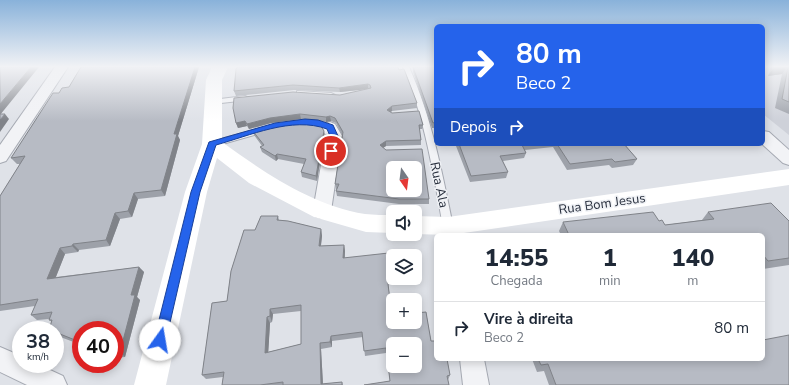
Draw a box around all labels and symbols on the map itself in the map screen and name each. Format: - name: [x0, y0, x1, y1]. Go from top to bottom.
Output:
- pin: [314, 134, 348, 168]
- street label: Rua Ala: [425, 160, 453, 210]
- north arrow: [386, 161, 422, 197]
- street label: Rua Bom Jesus: [557, 189, 647, 219]
- position arrow: [139, 319, 181, 361]
- speed limit sign: 40: [72, 321, 124, 373]

